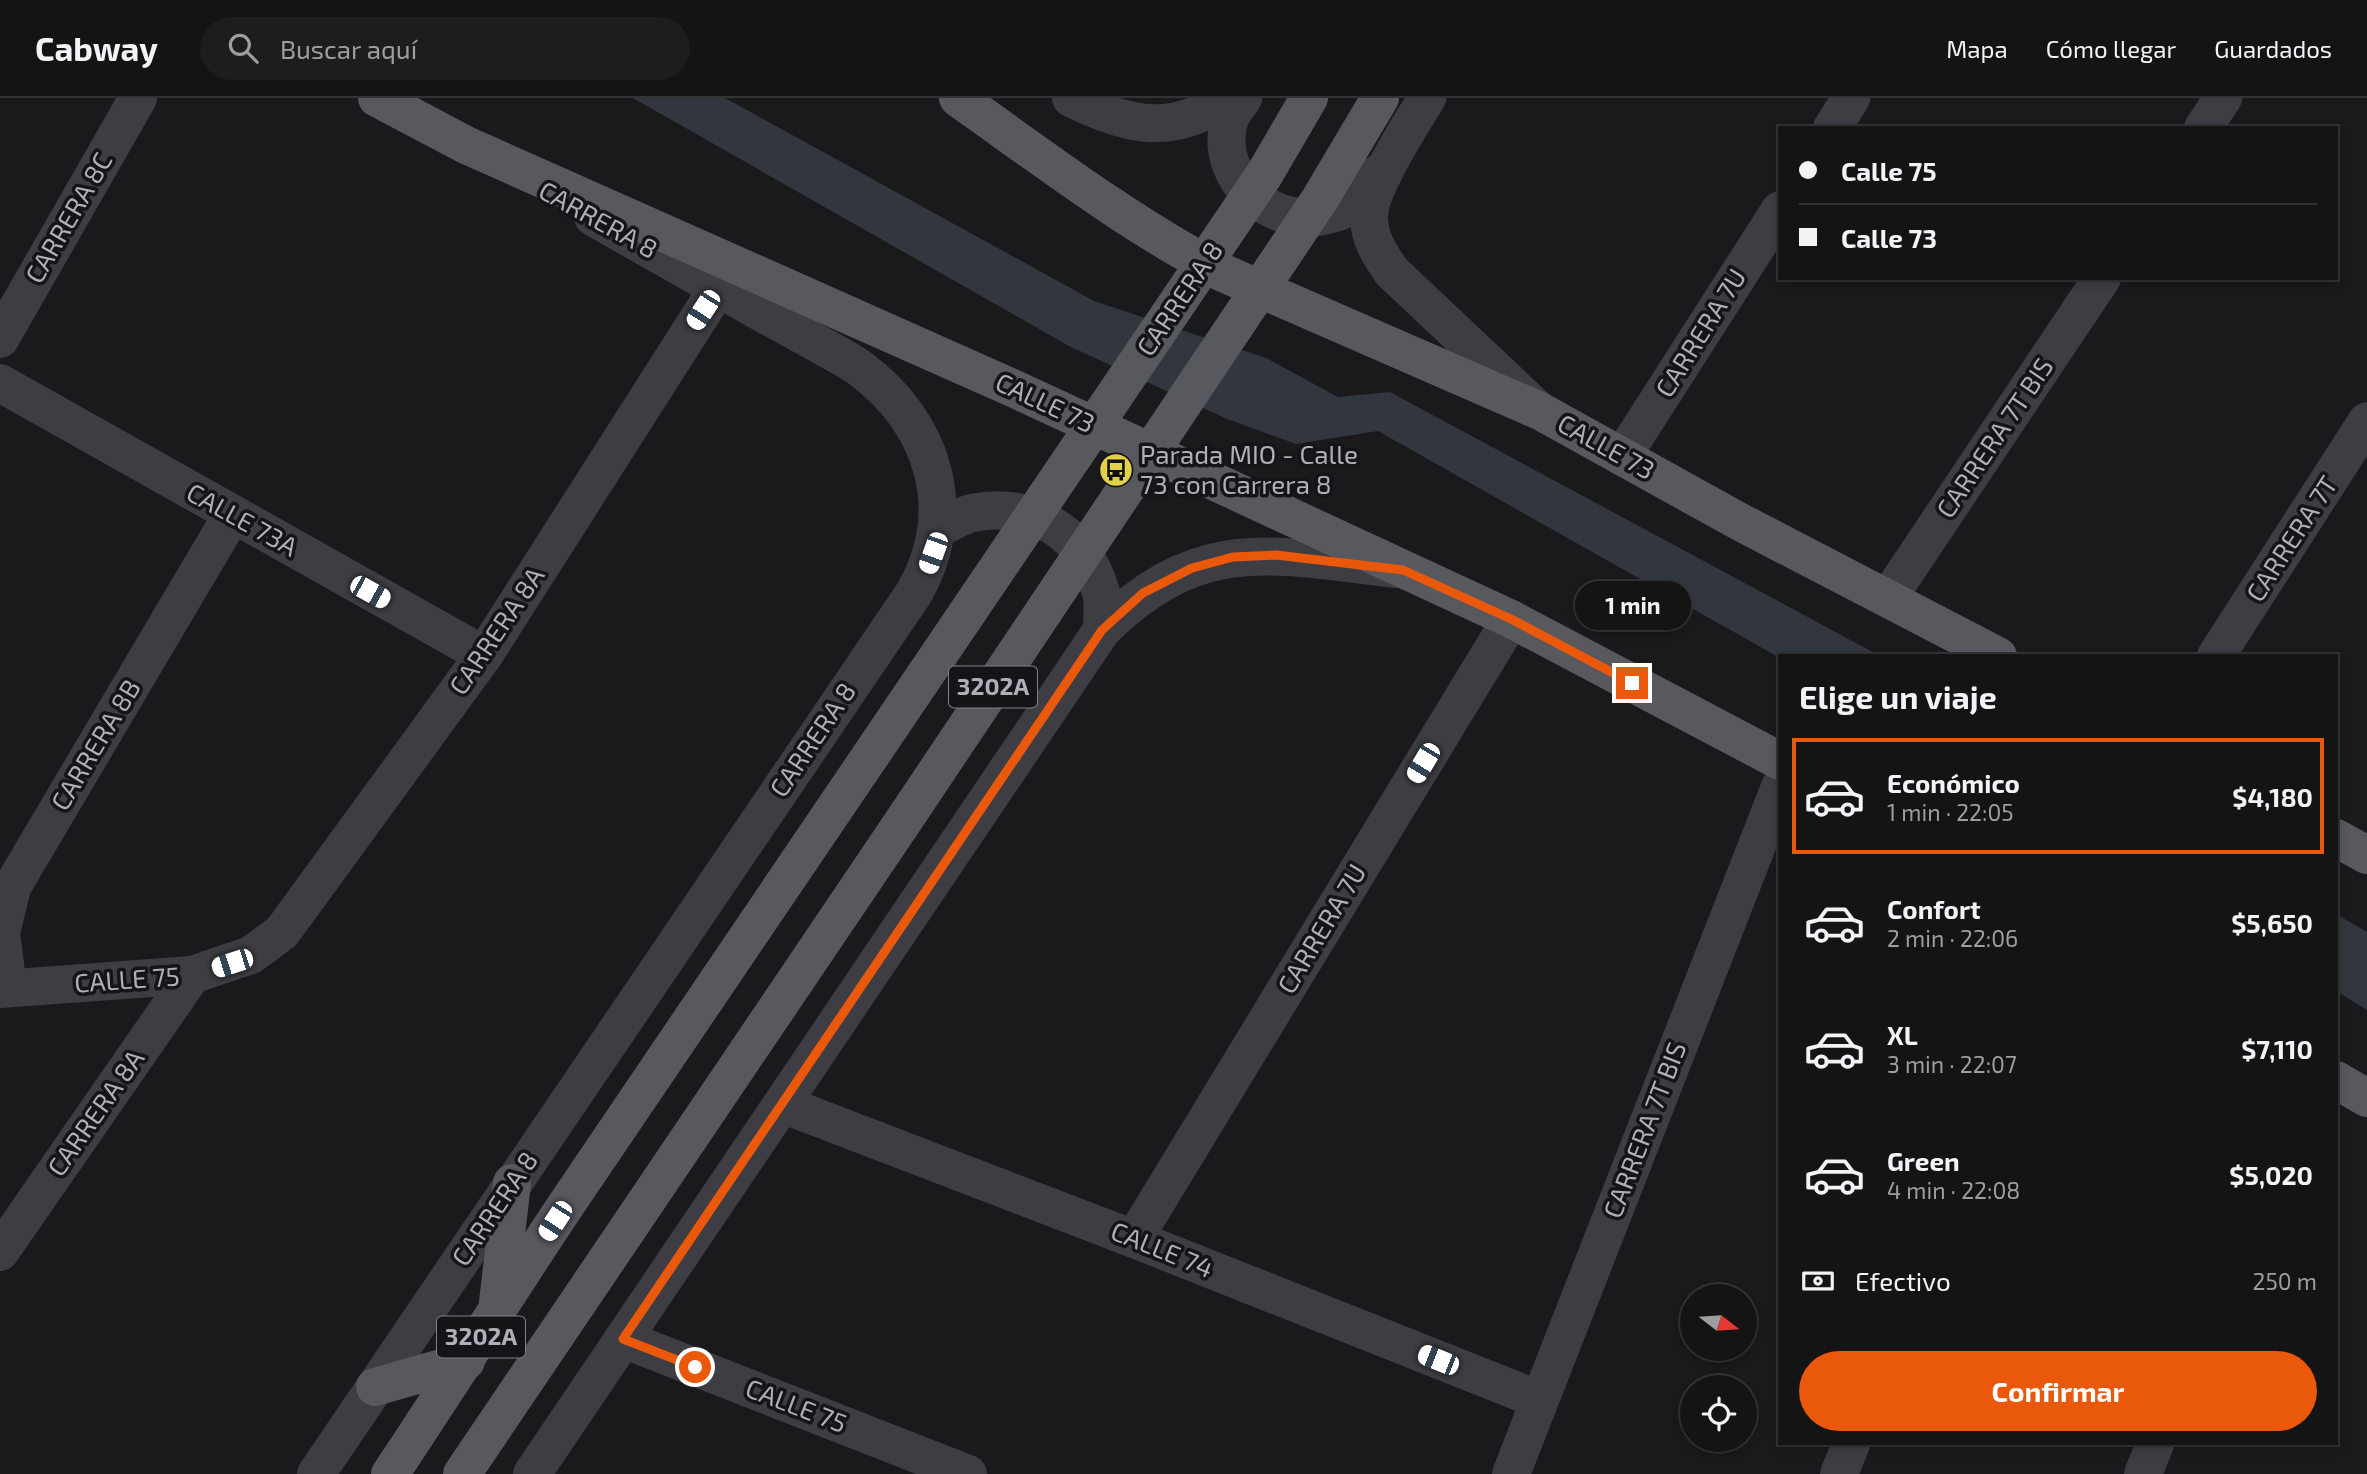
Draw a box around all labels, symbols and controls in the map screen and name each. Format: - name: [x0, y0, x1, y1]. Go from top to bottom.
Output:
- search box: [200, 17, 690, 80]
- text: Cabway: [35, 28, 158, 68]
- icon: search: [224, 29, 262, 67]
- text: Buscar aquí: [280, 33, 417, 64]
- text: Mapa: [1946, 34, 2008, 63]
- text: Cómo llegar: [2046, 34, 2176, 63]
- text: Guardados: [2214, 34, 2332, 63]
- street label: CARRERA 8C: [18, 146, 118, 288]
- text: Calle 75: [1841, 155, 1937, 186]
- street label: CARRERA 8: [534, 173, 663, 264]
- text: Calle 73: [1841, 222, 1937, 253]
- street label: CARRERA 8: [1129, 235, 1228, 361]
- street label: CARRERA 7U: [1648, 262, 1751, 402]
- car: [683, 287, 724, 333]
- street label: CARRERA 7T BIS: [1929, 351, 2059, 523]
- street label: CALLE 73: [991, 365, 1100, 438]
- street label: CALLE 73: [1553, 406, 1661, 485]
- place label: Parada MIO - Calle 73 con Carrera 8: [1140, 438, 1358, 499]
- bus stop icon: Parada MIO - Calle 73 con Carrera 8: [1097, 451, 1135, 489]
- street label: CARRERA 7T: [2239, 470, 2343, 607]
- street label: CALLE 73A: [182, 476, 304, 562]
- car: [916, 530, 951, 576]
- street label: CARRERA 8A: [442, 561, 550, 700]
- car: [347, 573, 394, 611]
- callout: 1 min: [1574, 582, 1690, 630]
- text: 1 min: [1605, 591, 1661, 619]
- road number: 3202A: [949, 666, 1037, 708]
- route end: [1616, 667, 1648, 699]
- street label: CARRERA 8B: [44, 673, 146, 815]
- street label: CARRERA 8: [762, 676, 861, 802]
- text: Elige un viaje: [1799, 677, 1997, 715]
- car: [1404, 740, 1443, 786]
- icon: car: [1803, 765, 1866, 828]
- text: Económico: [1887, 767, 2020, 798]
- text: $4,180: [2232, 781, 2313, 812]
- text: 1 min · 22:05: [1887, 798, 2014, 826]
- street label: CARRERA 7U: [1270, 858, 1372, 999]
- icon: car: [1803, 891, 1866, 954]
- text: Confort: [1887, 893, 1981, 924]
- text: $5,650: [2231, 907, 2313, 938]
- text: 2 min · 22:06: [1887, 924, 2018, 952]
- car: [209, 947, 256, 979]
- street label: CALLE 75: [73, 959, 181, 998]
- icon: car: [1803, 1017, 1866, 1080]
- text: XL: [1887, 1019, 1918, 1050]
- text: $7,110: [2241, 1033, 2313, 1064]
- street label: CARRERA 7T BIS: [1596, 1037, 1691, 1222]
- street label: CARRERA 8A: [40, 1043, 150, 1181]
- text: 3 min · 22:07: [1887, 1050, 2017, 1078]
- icon: car: [1803, 1143, 1866, 1206]
- street label: CARRERA 8: [444, 1145, 543, 1271]
- text: Green: [1887, 1145, 1960, 1176]
- text: $5,020: [2229, 1159, 2313, 1190]
- text: 4 min · 22:08: [1887, 1176, 2020, 1204]
- car: [535, 1198, 576, 1244]
- street label: CALLE 74: [1107, 1214, 1218, 1283]
- icon: cash: [1799, 1262, 1837, 1300]
- text: Efectivo: [1855, 1265, 1951, 1296]
- text: 250 m: [2253, 1267, 2317, 1295]
- north arrow: [1680, 1284, 1757, 1362]
- map controls: [1680, 1284, 1757, 1452]
- road number: 3202A: [437, 1316, 525, 1358]
- car: [1415, 1342, 1462, 1378]
- route start: [679, 1351, 711, 1383]
- button: Confirmar: [1799, 1351, 2317, 1431]
- street label: CALLE 75: [742, 1371, 851, 1438]
- button: locate: [1680, 1375, 1757, 1452]

